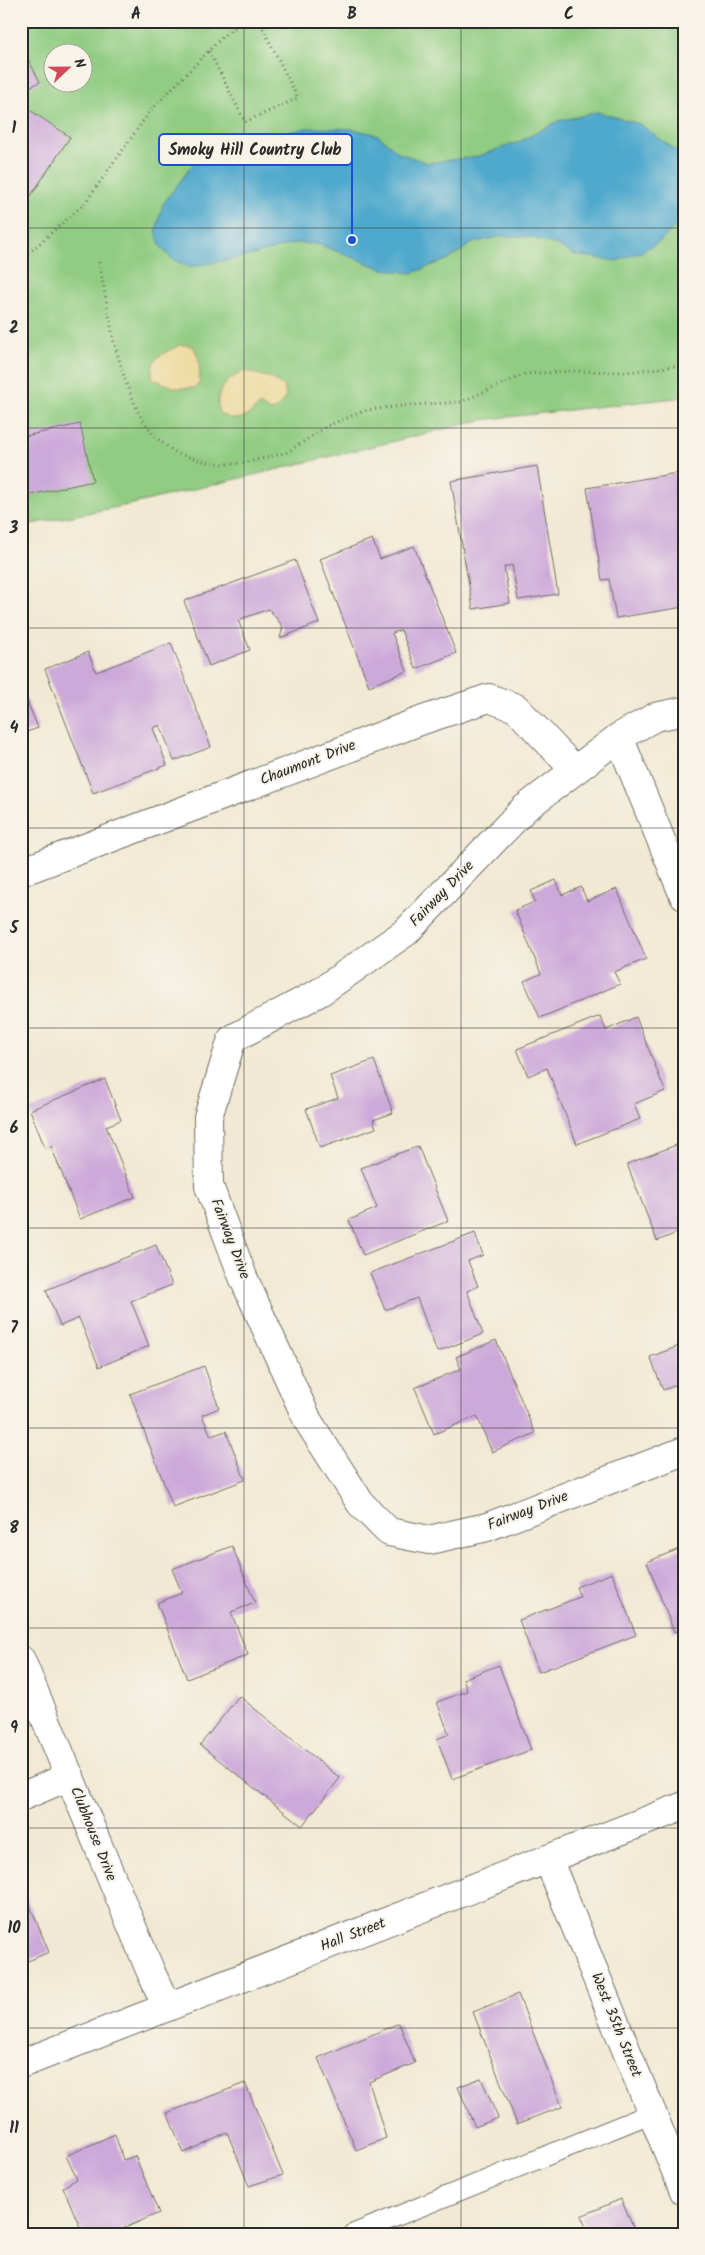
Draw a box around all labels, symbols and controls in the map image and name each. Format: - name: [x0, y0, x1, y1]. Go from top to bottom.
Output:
- text: A: [131, 2, 141, 27]
- text: B: [347, 2, 357, 27]
- text: C: [564, 2, 574, 27]
- north arrow: [42, 42, 92, 92]
- text: N: [67, 55, 91, 72]
- text: 1: [12, 116, 17, 141]
- callout: Smoky Hill Country Club: [159, 134, 352, 165]
- text: Smoky Hill Country Club: [168, 138, 342, 163]
- text: 2: [9, 316, 19, 341]
- text: 3: [9, 516, 19, 541]
- text: 4: [10, 716, 19, 741]
- street label: Chaumont Drive: [256, 734, 360, 792]
- street label: Fairway Drive: [404, 855, 480, 933]
- text: 5: [9, 916, 20, 941]
- text: 6: [10, 1116, 19, 1141]
- street label: Fairway Drive: [204, 1195, 257, 1283]
- text: 7: [10, 1316, 18, 1341]
- street label: Fairway Drive: [484, 1484, 572, 1537]
- text: 8: [9, 1516, 19, 1541]
- text: 9: [10, 1716, 18, 1741]
- street label: Clubhouse Drive: [63, 1783, 123, 1885]
- street label: Hall Street: [317, 1911, 389, 1958]
- text: 10: [7, 1916, 21, 1941]
- street label: West 35th Street: [584, 1969, 648, 2081]
- text: 11: [9, 2116, 19, 2141]

